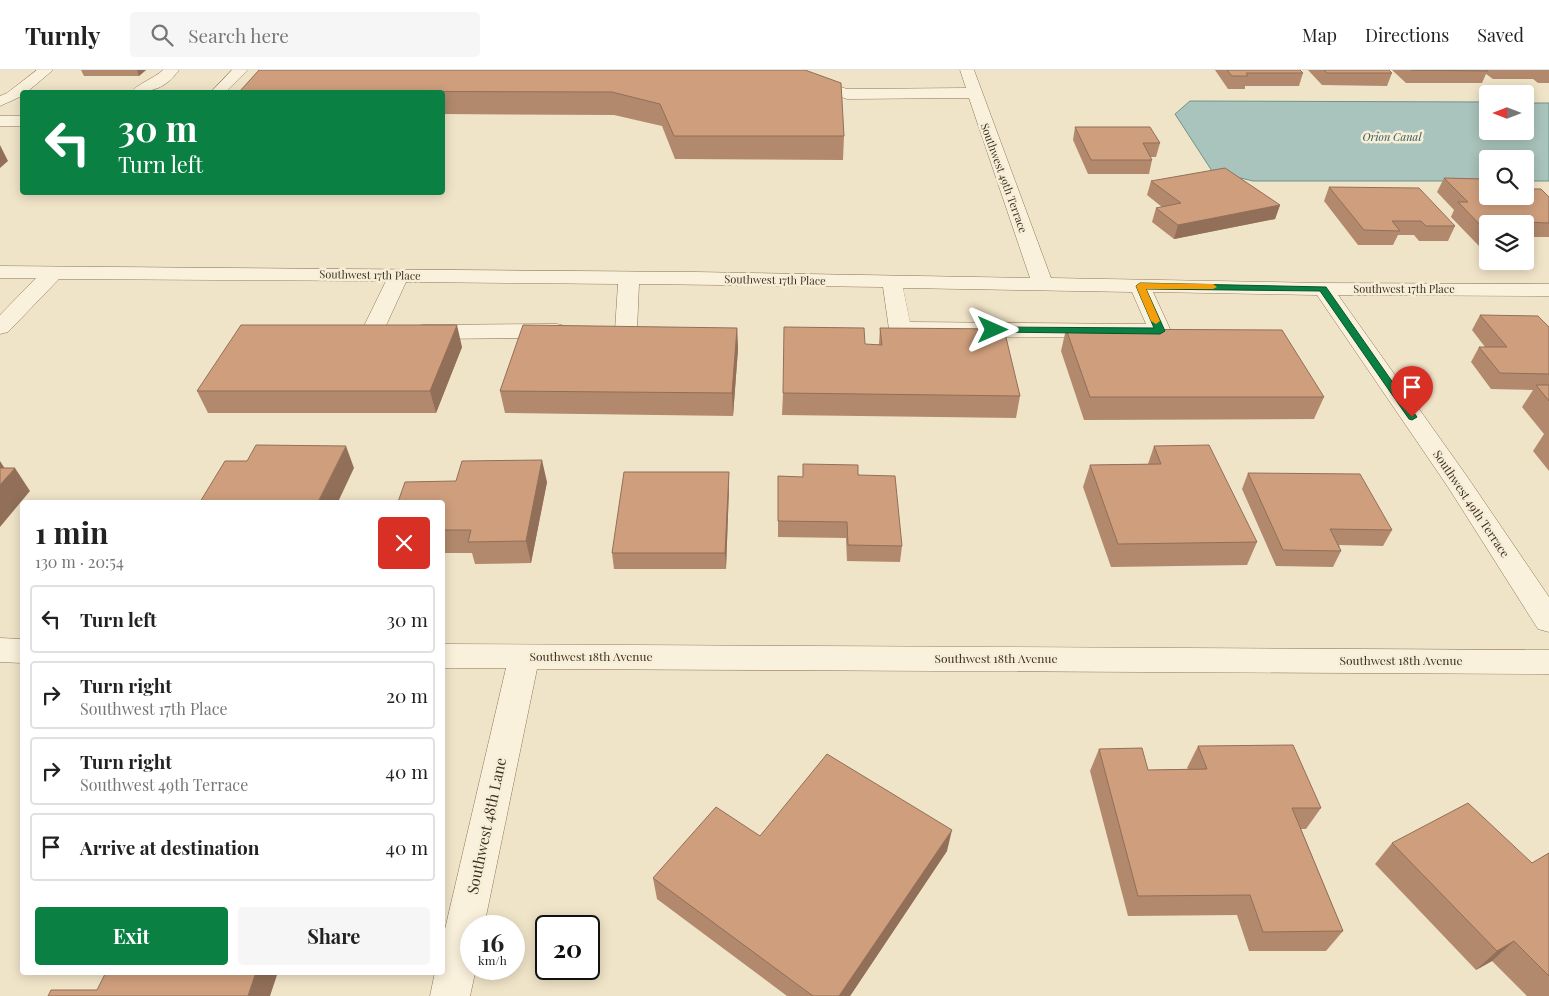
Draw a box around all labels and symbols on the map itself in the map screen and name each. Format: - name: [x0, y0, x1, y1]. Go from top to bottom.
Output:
- north arrow: [1479, 85, 1534, 140]
- street label: Southwest 49th Terrace: [978, 121, 1031, 235]
- water label: Orion Canal: [1363, 129, 1422, 144]
- street label: Southwest 17th Place: [319, 266, 421, 283]
- street label: Southwest 17th Place: [724, 271, 826, 288]
- street label: Southwest 17th Place: [1353, 281, 1455, 296]
- position arrow: [966, 303, 1018, 355]
- pin: [1391, 366, 1433, 417]
- street label: Southwest 49th Terrace: [1430, 447, 1514, 560]
- street label: Southwest 18th Avenue: [530, 648, 653, 664]
- street label: Southwest 18th Avenue: [935, 650, 1058, 666]
- street label: Southwest 18th Avenue: [1340, 652, 1463, 668]
- street label: Southwest 48th Lane: [462, 756, 510, 896]
- speed limit sign: 20: [535, 915, 600, 980]

